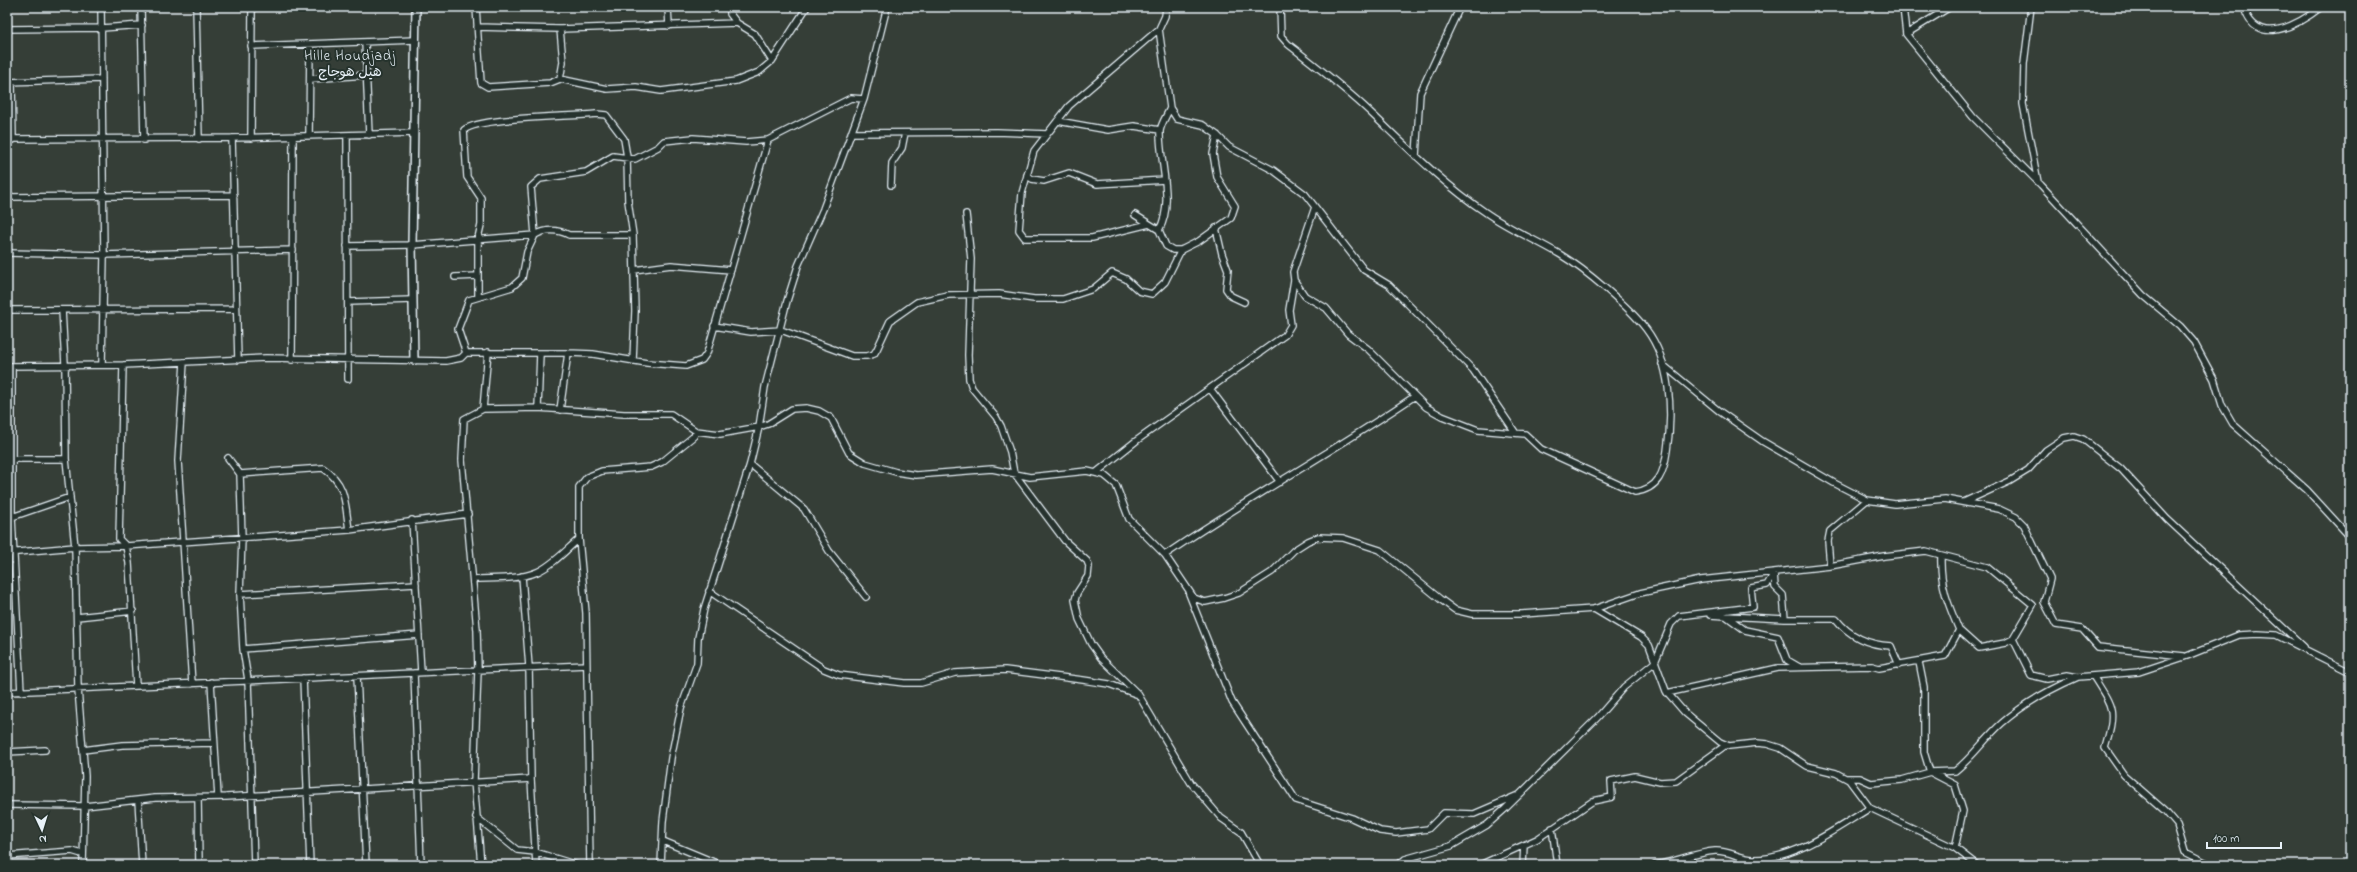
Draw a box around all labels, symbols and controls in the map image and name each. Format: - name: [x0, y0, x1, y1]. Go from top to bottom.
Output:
- district label: Hille Houdjadj هيل هوجاج: [304, 46, 396, 83]
- north arrow: [22, 810, 62, 850]
- scale bar: [2207, 824, 2281, 850]
- text: 100 m: [2213, 830, 2240, 848]
- text: N: [38, 831, 47, 847]

